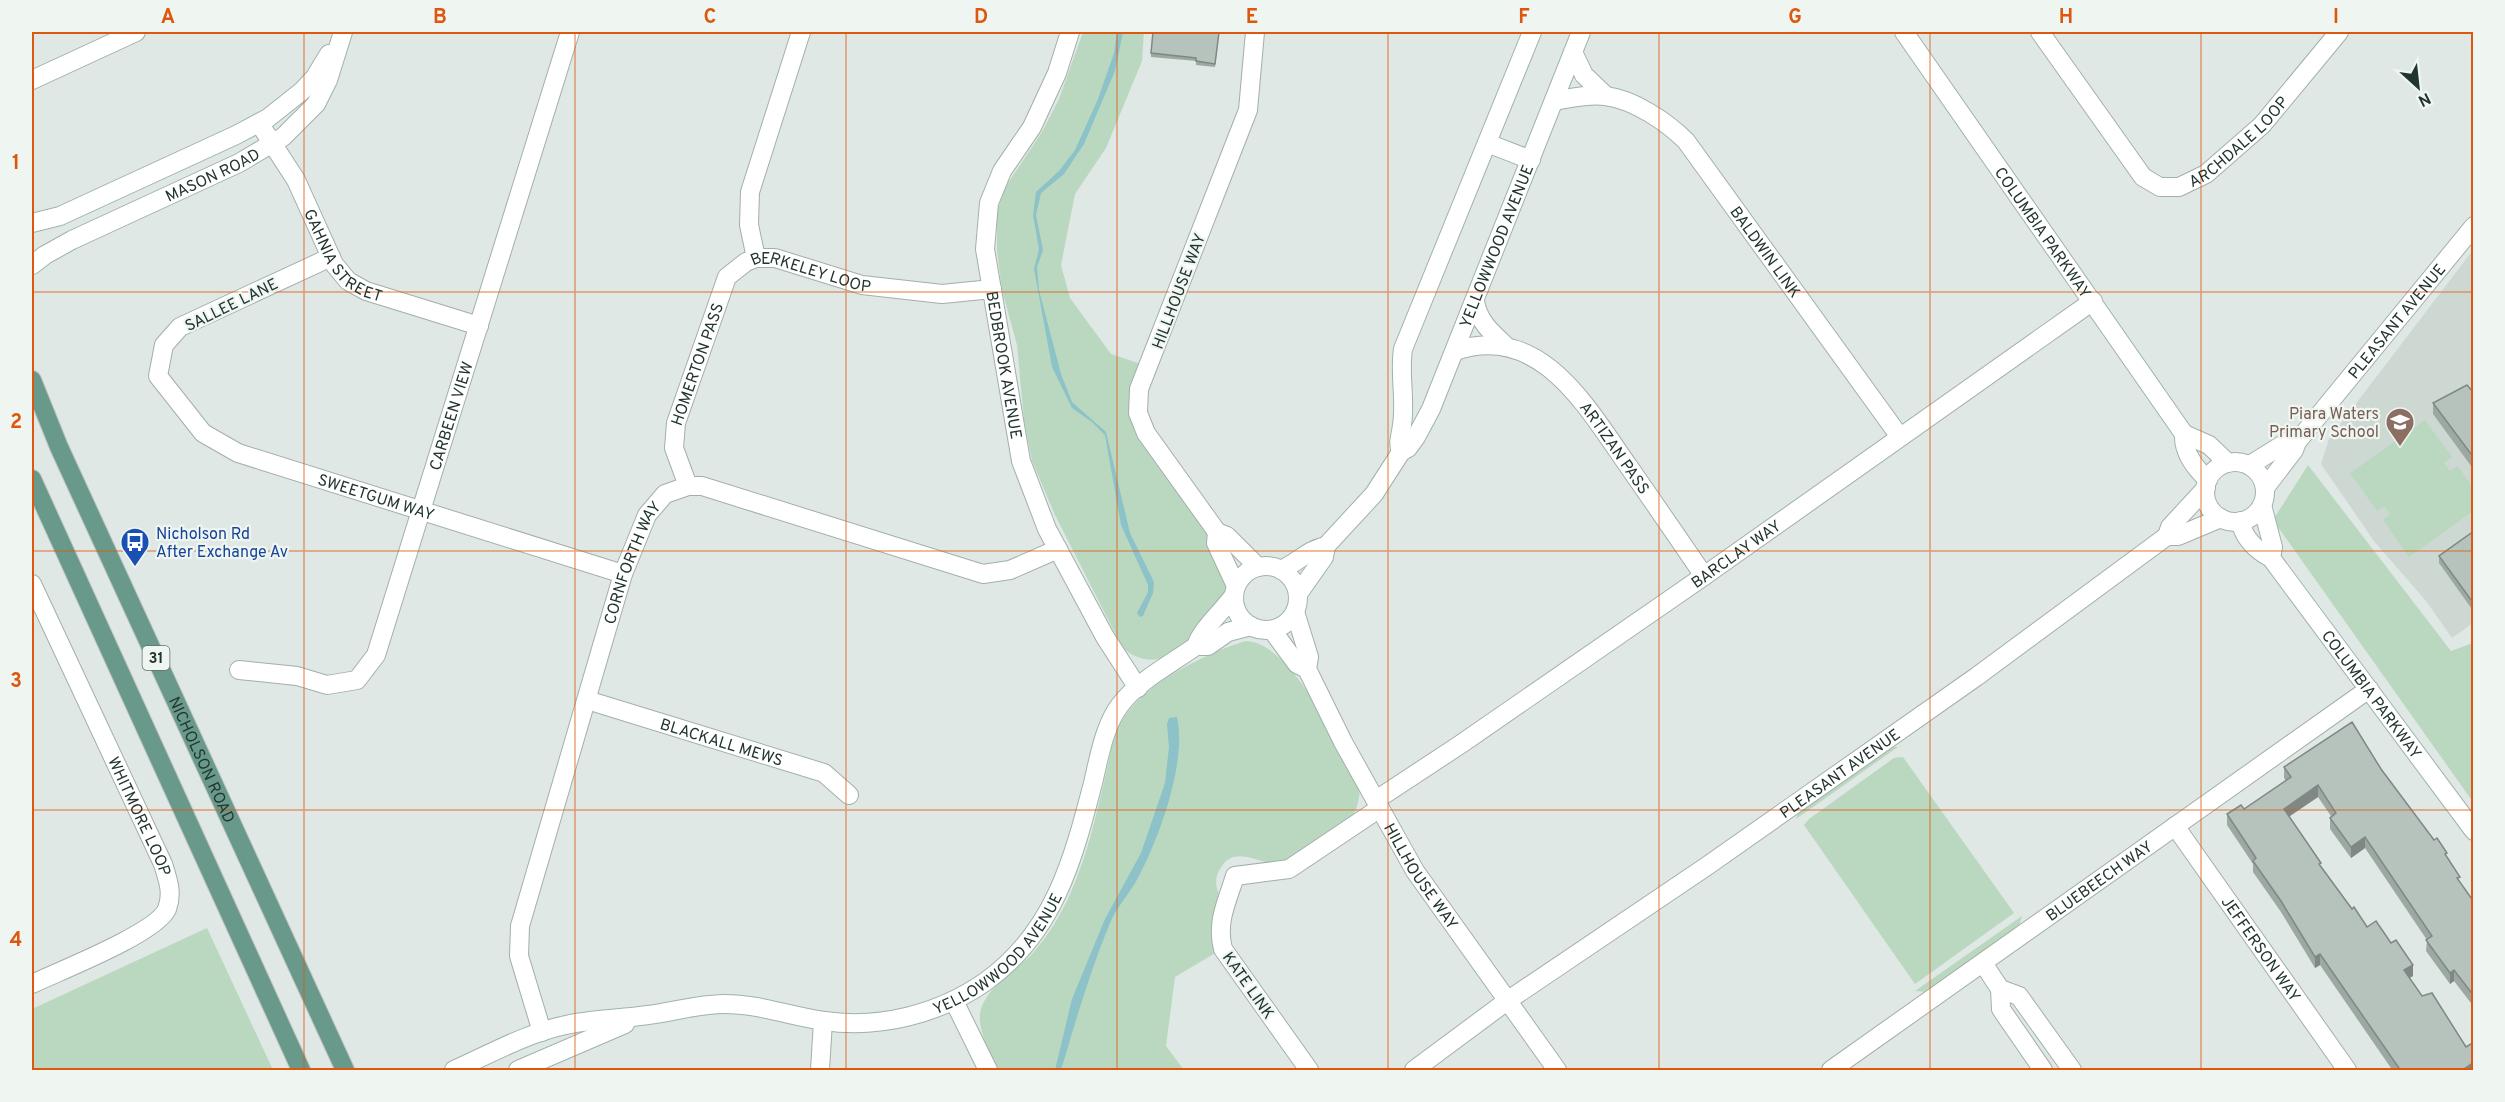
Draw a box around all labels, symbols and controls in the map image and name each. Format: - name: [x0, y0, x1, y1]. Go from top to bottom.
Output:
- text: A: [161, 5, 175, 31]
- text: B: [433, 5, 447, 31]
- text: C: [704, 5, 716, 31]
- text: D: [974, 5, 988, 31]
- text: E: [1246, 5, 1258, 31]
- text: F: [1518, 5, 1530, 31]
- text: G: [1788, 5, 1802, 31]
- text: H: [2059, 5, 2073, 31]
- text: I: [2333, 5, 2339, 31]
- north arrow: [2388, 57, 2448, 117]
- text: N: [2414, 87, 2434, 110]
- street label: ARCHDALE LOOP: [2186, 93, 2294, 193]
- street label: MASON ROAD: [163, 145, 264, 208]
- text: 1: [12, 151, 20, 177]
- street label: YELLOWWOOD AVENUE: [1456, 162, 1539, 331]
- street label: COLUMBIA PARKWAY: [1989, 164, 2094, 303]
- street label: BALDWIN LINK: [1725, 203, 1804, 302]
- street label: GAHNIA STREET: [298, 206, 385, 307]
- street label: HILLHOUSE WAY: [1149, 231, 1211, 352]
- street label: BERKELEY LOOP: [748, 249, 872, 298]
- street label: PLEASANT AVENUE: [2345, 260, 2451, 384]
- street label: SALLEE LANE: [182, 275, 282, 337]
- street label: BEDBROOK AVENUE: [980, 290, 1025, 441]
- street label: HOMERTON PASS: [668, 301, 729, 429]
- street label: CARBEEN VIEW: [426, 359, 479, 473]
- street label: ARTIZAN PASS: [1574, 399, 1653, 499]
- place label: Piara Waters Primary School: [2269, 405, 2379, 443]
- school or university icon: Piara Waters Primary School: [2384, 406, 2416, 448]
- text: 2: [10, 410, 22, 436]
- street label: SWEETGUM WAY: [315, 471, 436, 526]
- street label: CORNFORTH WAY: [601, 498, 666, 627]
- street label: BARCLAY WAY: [1688, 517, 1786, 594]
- place label: Nicholson Rd After Exchange Av: [156, 525, 288, 563]
- bus stop icon: Nicholson Rd After Exchange Av: [119, 526, 151, 568]
- street label: COLUMBIA PARKWAY: [2316, 627, 2425, 763]
- road number: 31: [142, 646, 170, 670]
- text: 3: [10, 669, 22, 695]
- street label: NICHOLSON ROAD: [163, 694, 238, 827]
- street label: BLACKALL MEWS: [657, 715, 785, 772]
- street label: PLEASANT AVENUE: [1776, 725, 1905, 824]
- street label: WHITMORE LOOP: [102, 754, 174, 879]
- street label: HILLHOUSE WAY: [1378, 820, 1461, 934]
- street label: BLUEBEECH WAY: [2043, 837, 2157, 927]
- street label: YELLOWWOOD AVENUE: [930, 890, 1068, 1020]
- street label: JEFFERSON WAY: [2216, 893, 2304, 1006]
- text: 4: [10, 928, 22, 954]
- street label: KATE LINK: [1217, 949, 1278, 1024]

